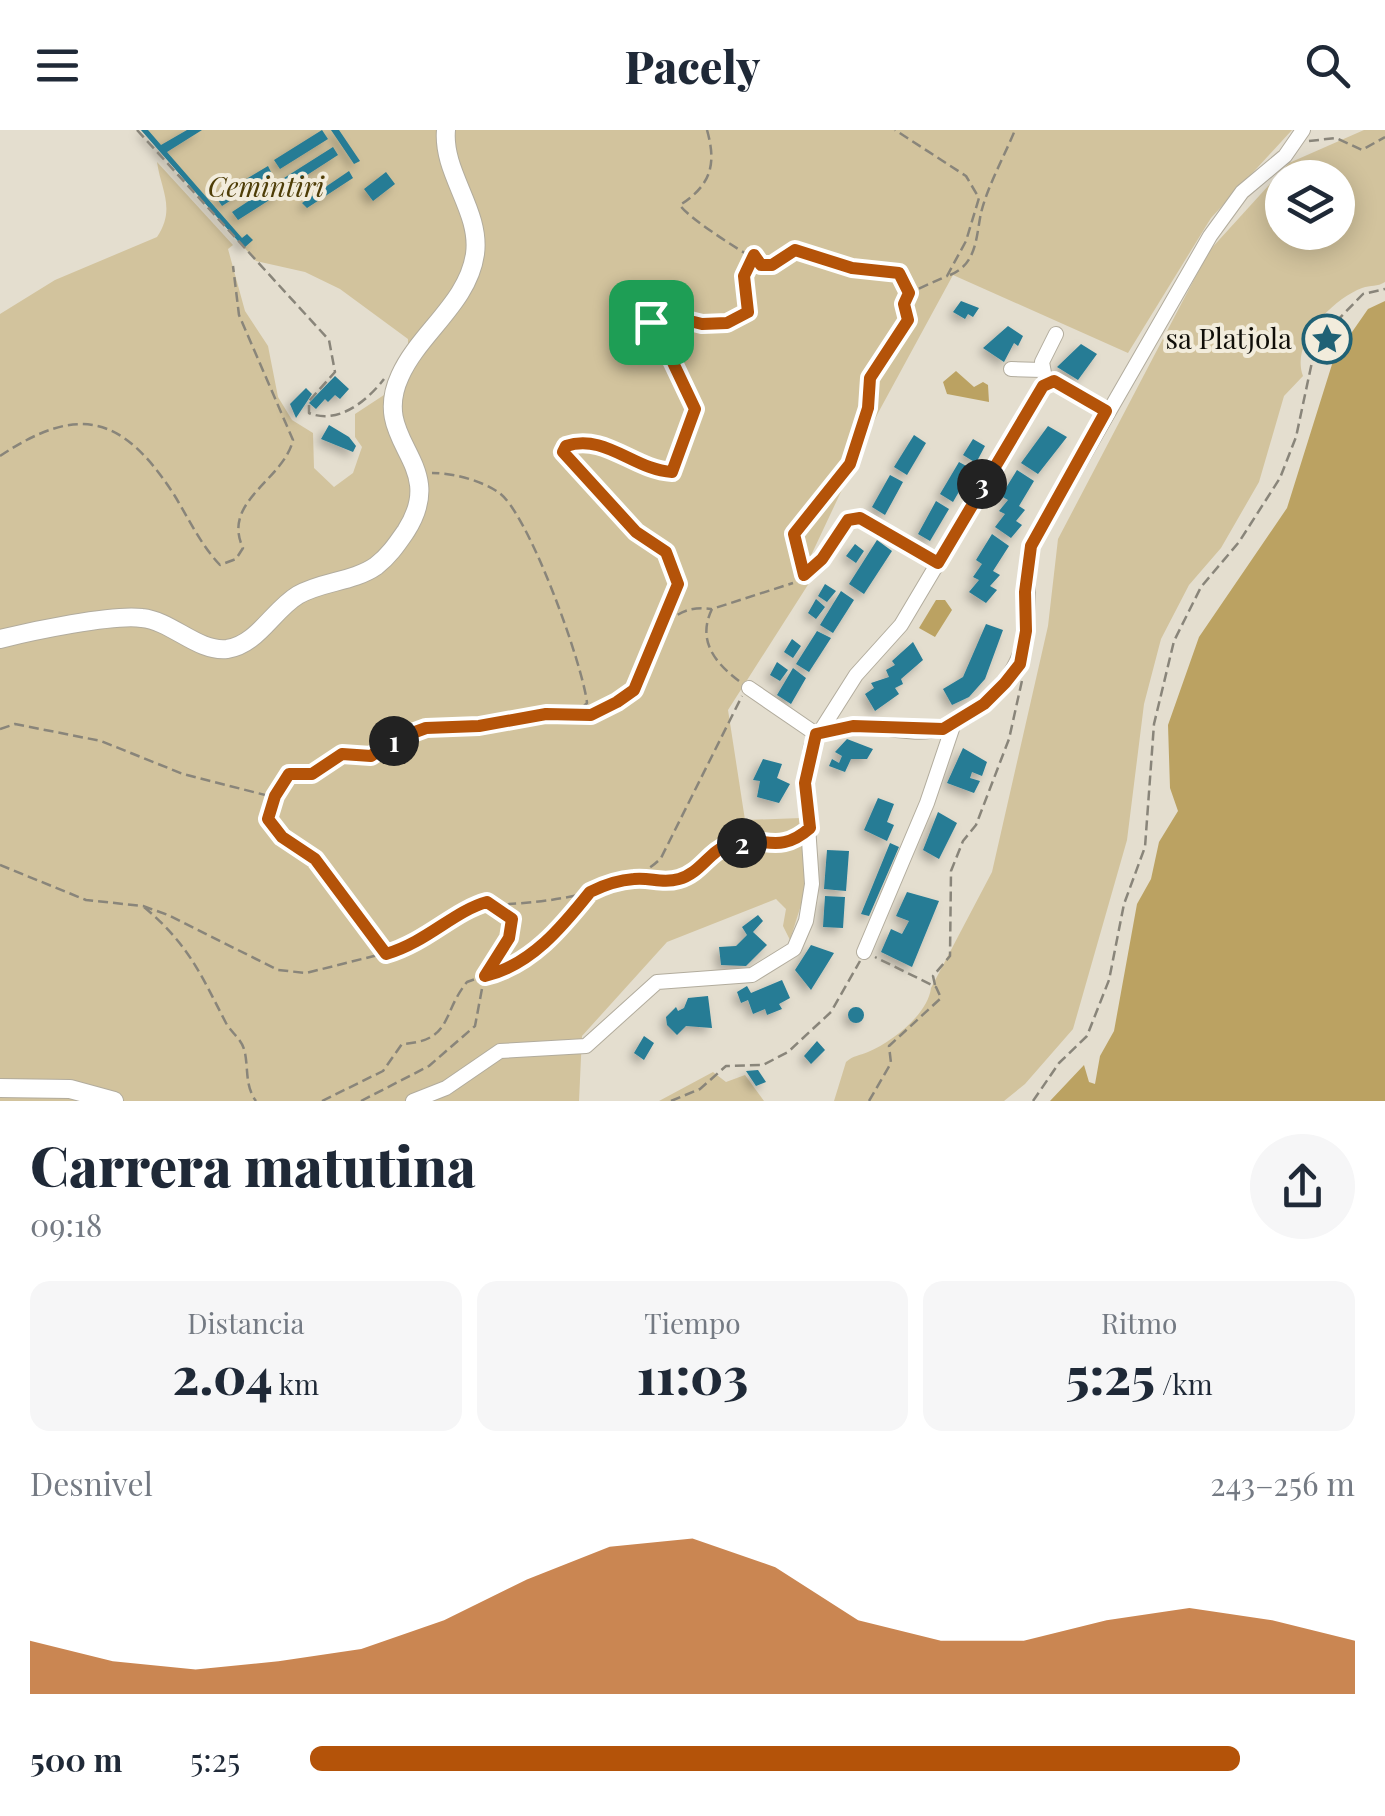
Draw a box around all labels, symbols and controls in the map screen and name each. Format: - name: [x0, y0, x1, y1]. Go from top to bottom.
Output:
- text: Pacely: [625, 35, 760, 95]
- icon: menu: [30, 38, 85, 93]
- icon: search: [1300, 38, 1355, 93]
- map controls: [1265, 160, 1355, 250]
- button: layers: [1265, 160, 1355, 250]
- park label: Cemintiri: [208, 167, 325, 204]
- pin: [609, 280, 694, 365]
- icon: arrive: [624, 295, 679, 350]
- place icon: sa Platjola: [1301, 313, 1353, 365]
- place label: sa Platjola: [1165, 319, 1292, 356]
- pin: 3: [957, 459, 1007, 509]
- text: 3: [975, 465, 989, 502]
- pin: 1: [369, 716, 419, 766]
- text: 1: [389, 722, 399, 759]
- pin: 2: [717, 818, 767, 868]
- text: 2: [735, 824, 749, 861]
- text: Carrera matutina: [30, 1127, 476, 1201]
- button: share: [1250, 1134, 1355, 1239]
- text: 09:18: [30, 1202, 102, 1245]
- text: Distancia: [187, 1304, 304, 1341]
- text: Tiempo: [644, 1304, 741, 1341]
- text: Ritmo: [1101, 1304, 1177, 1341]
- text: 2.04: [173, 1341, 273, 1408]
- text: 11:03: [637, 1341, 748, 1408]
- text: 5:25: [1066, 1341, 1155, 1408]
- text: km: [273, 1365, 319, 1402]
- text: /km: [1155, 1365, 1213, 1402]
- text: Desnivel: [30, 1461, 153, 1504]
- text: 243–256 m: [1210, 1461, 1355, 1504]
- text: 500 m: [30, 1737, 122, 1780]
- text: 5:25: [190, 1737, 240, 1780]

